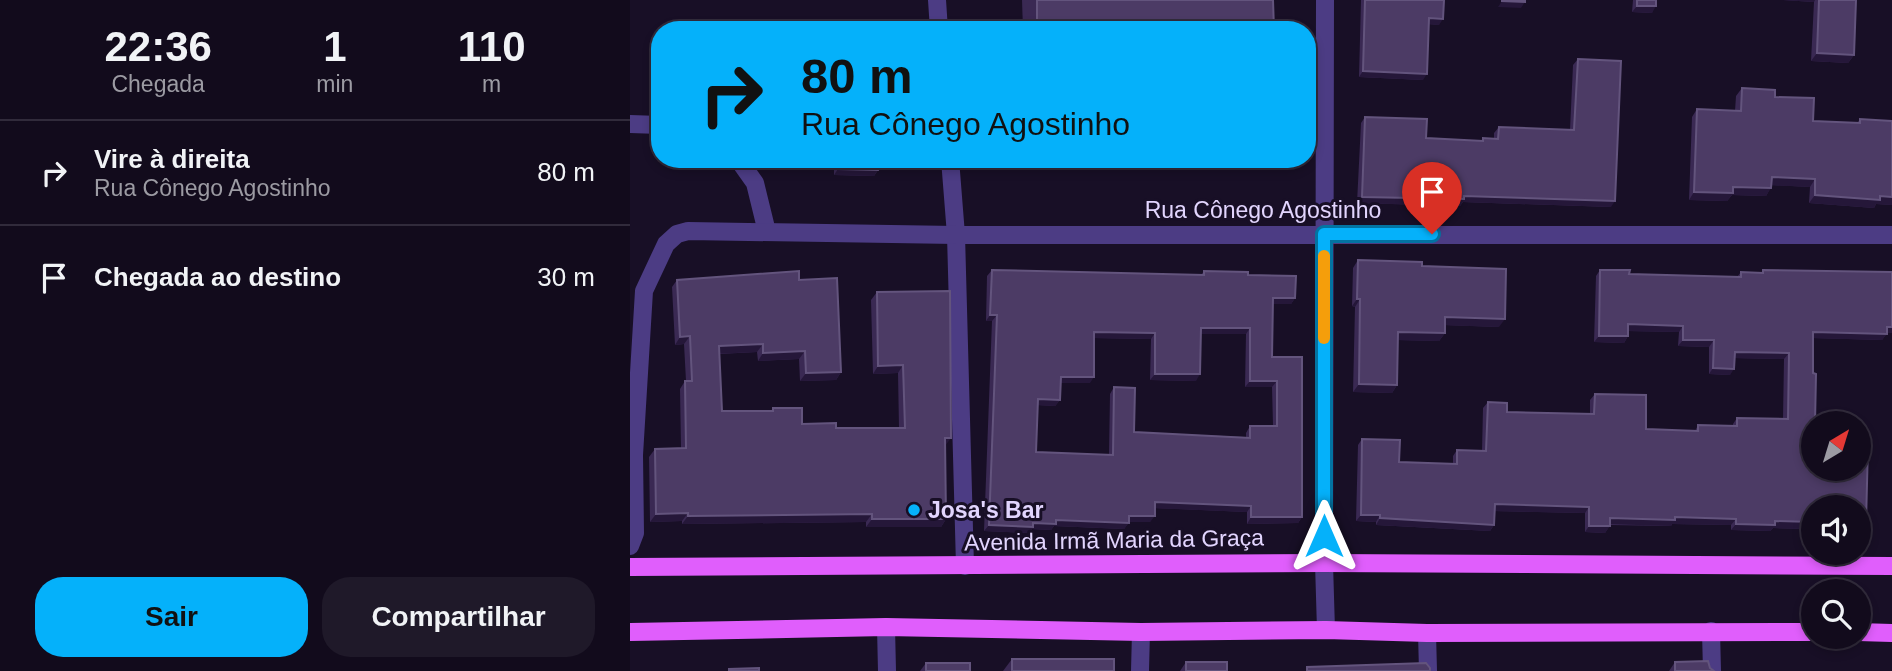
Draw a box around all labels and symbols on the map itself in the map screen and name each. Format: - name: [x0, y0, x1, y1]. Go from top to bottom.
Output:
- pin: [1402, 162, 1462, 234]
- street label: Rua Cônego Agostinho: [1145, 197, 1381, 223]
- north arrow: [1801, 411, 1871, 481]
- place label: Josa's Bar: [928, 497, 1043, 523]
- position arrow: [1287, 499, 1361, 573]
- marker: Josa's Bar: [906, 502, 922, 518]
- street label: Avenida Irmã Maria da Graça: [964, 524, 1264, 556]

